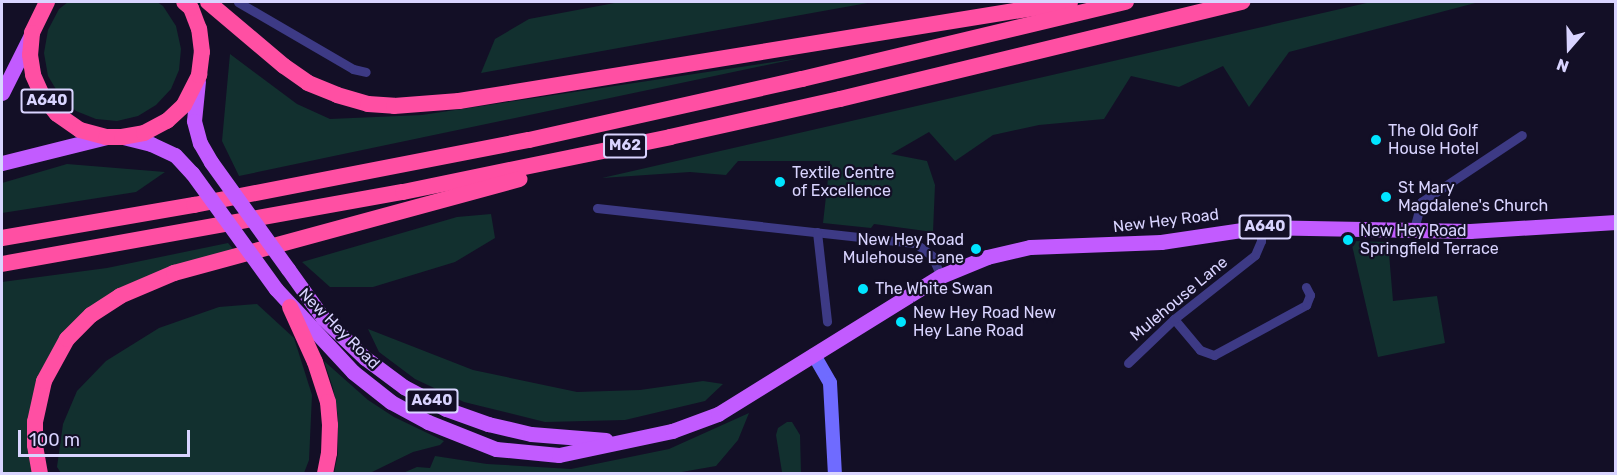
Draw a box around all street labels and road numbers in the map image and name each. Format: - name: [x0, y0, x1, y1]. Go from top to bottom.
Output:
- road number: A640: [20, 89, 74, 113]
- road number: M62: [602, 134, 648, 158]
- street label: New Hey Road: [1112, 205, 1220, 237]
- road number: A640: [1238, 215, 1292, 239]
- street label: Mulehouse Lane: [1126, 253, 1232, 345]
- street label: New Hey Road: [294, 284, 384, 374]
- road number: A640: [405, 389, 459, 413]

